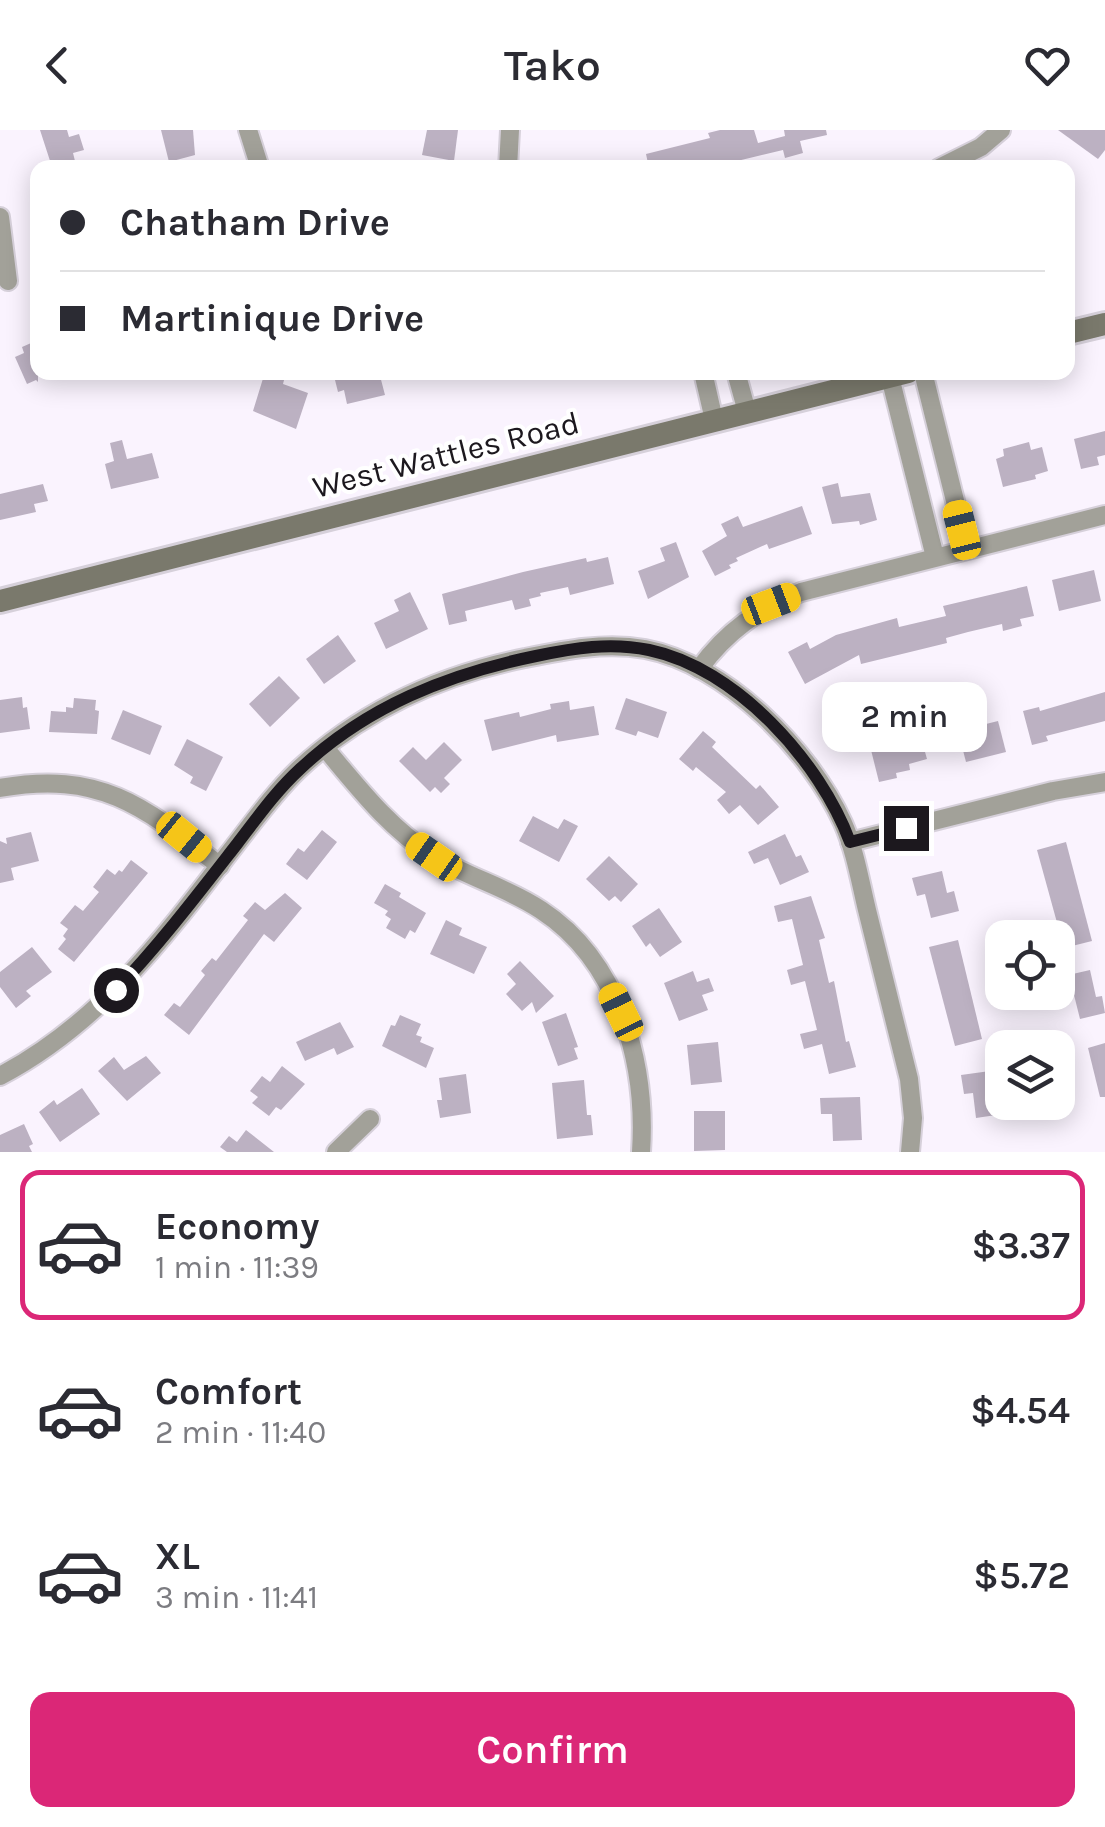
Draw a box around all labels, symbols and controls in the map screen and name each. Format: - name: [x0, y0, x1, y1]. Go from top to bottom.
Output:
- icon: back: [30, 38, 85, 93]
- icon: heart: [1020, 38, 1075, 93]
- text: Tako: [504, 39, 601, 91]
- text: Chatham Drive: [120, 200, 390, 245]
- text: Martinique Drive: [120, 296, 424, 341]
- street label: West Wattles Road: [309, 404, 583, 506]
- car: [940, 497, 984, 563]
- car: [738, 579, 804, 629]
- callout: 2 min: [824, 683, 988, 753]
- text: 2 min: [861, 698, 948, 735]
- car: [151, 806, 217, 868]
- route end: [884, 806, 929, 851]
- car: [401, 828, 467, 886]
- map controls: [985, 920, 1075, 1120]
- button: locate: [985, 920, 1075, 1010]
- route start: [94, 968, 139, 1013]
- car: [594, 978, 648, 1046]
- button: layers: [985, 1030, 1075, 1120]
- icon: car: [35, 1200, 125, 1290]
- text: Economy: [155, 1204, 319, 1249]
- text: $3.37: [971, 1223, 1070, 1268]
- text: 1 min · 11:39: [155, 1249, 319, 1286]
- icon: car: [35, 1365, 125, 1455]
- text: Comfort: [155, 1369, 302, 1414]
- text: $4.54: [970, 1388, 1070, 1433]
- text: 2 min · 11:40: [155, 1414, 326, 1451]
- icon: car: [35, 1530, 125, 1620]
- text: XL: [155, 1534, 200, 1579]
- text: $5.72: [973, 1553, 1070, 1598]
- text: 3 min · 11:41: [155, 1579, 318, 1616]
- button: Confirm: [30, 1692, 1075, 1807]

